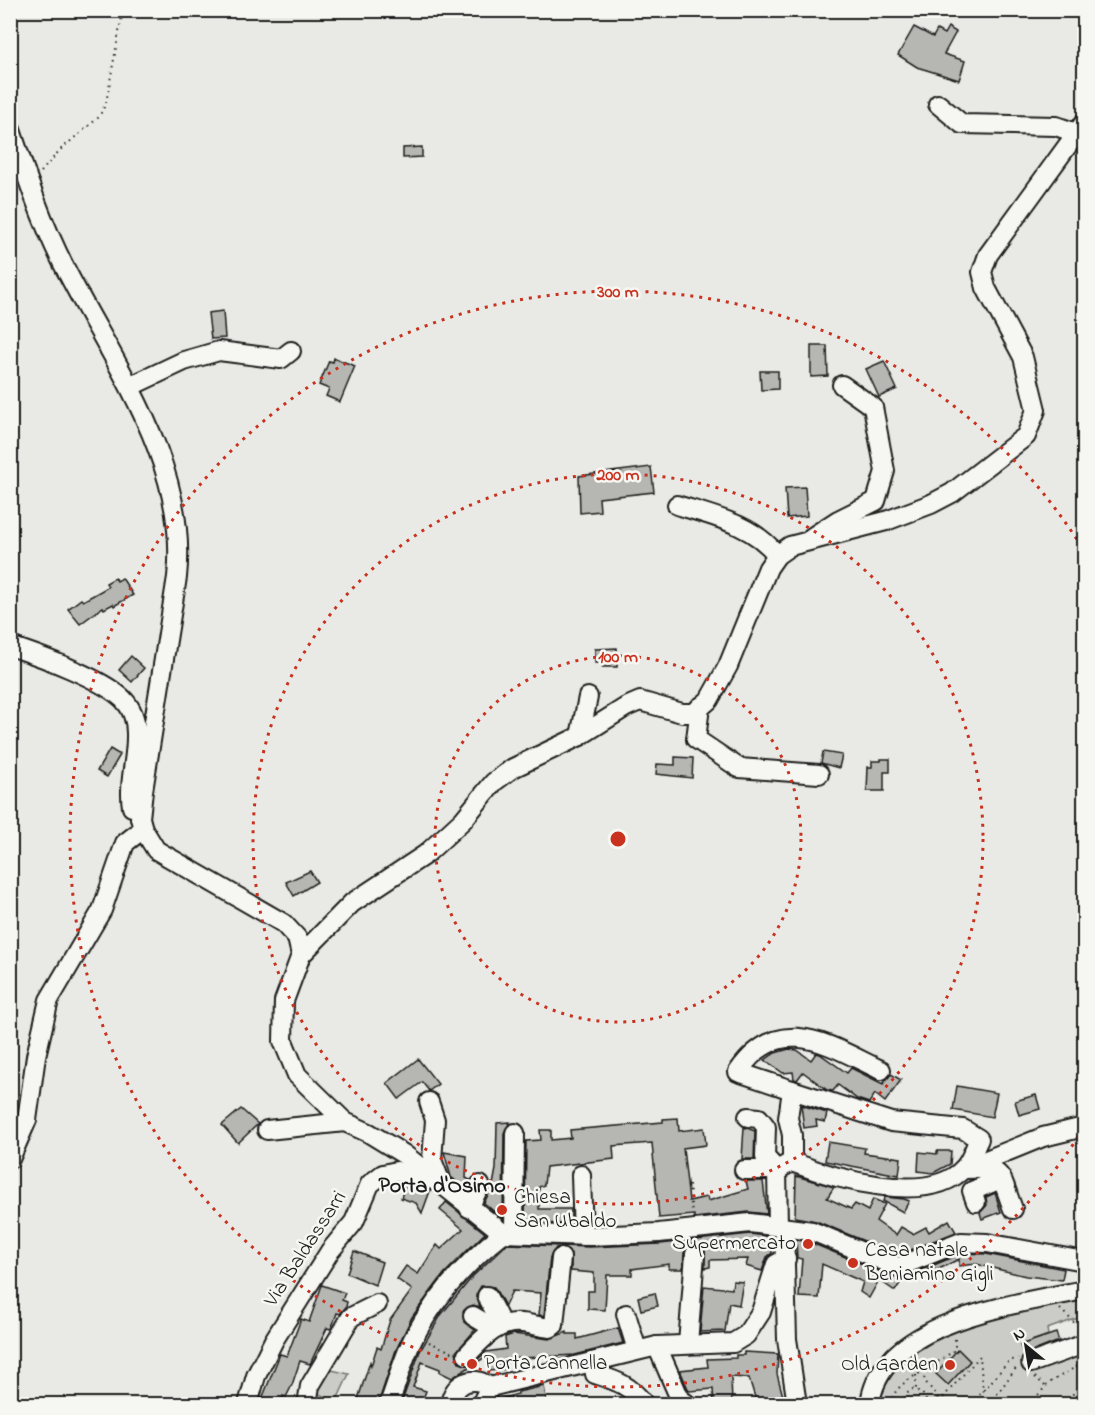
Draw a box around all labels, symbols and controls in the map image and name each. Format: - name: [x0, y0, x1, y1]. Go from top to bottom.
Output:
- text: 300 m: [596, 280, 639, 306]
- text: 200 m: [596, 463, 640, 489]
- text: 100 m: [598, 645, 638, 671]
- centre of rings: [608, 829, 628, 849]
- district label: Porta d'Osimo: [378, 1171, 506, 1203]
- place label: Chiesa San Ubaldo: [514, 1183, 616, 1237]
- street label: Via Baldassarri: [257, 1185, 355, 1314]
- marker: Chiesa San Ubaldo: [495, 1203, 509, 1217]
- place label: Supermercato: [672, 1229, 796, 1259]
- place label: Casa natale Beniamino Gigli: [864, 1236, 993, 1292]
- marker: Supermercato: [801, 1237, 815, 1251]
- marker: Casa natale Beniamino Gigli: [846, 1256, 860, 1270]
- north arrow: [996, 1316, 1056, 1376]
- text: N: [1009, 1322, 1030, 1348]
- place label: Porta Cannella: [484, 1349, 607, 1379]
- place label: Old Garden: [841, 1350, 938, 1380]
- marker: Porta Cannella: [465, 1357, 479, 1371]
- marker: Old Garden: [943, 1358, 957, 1372]

